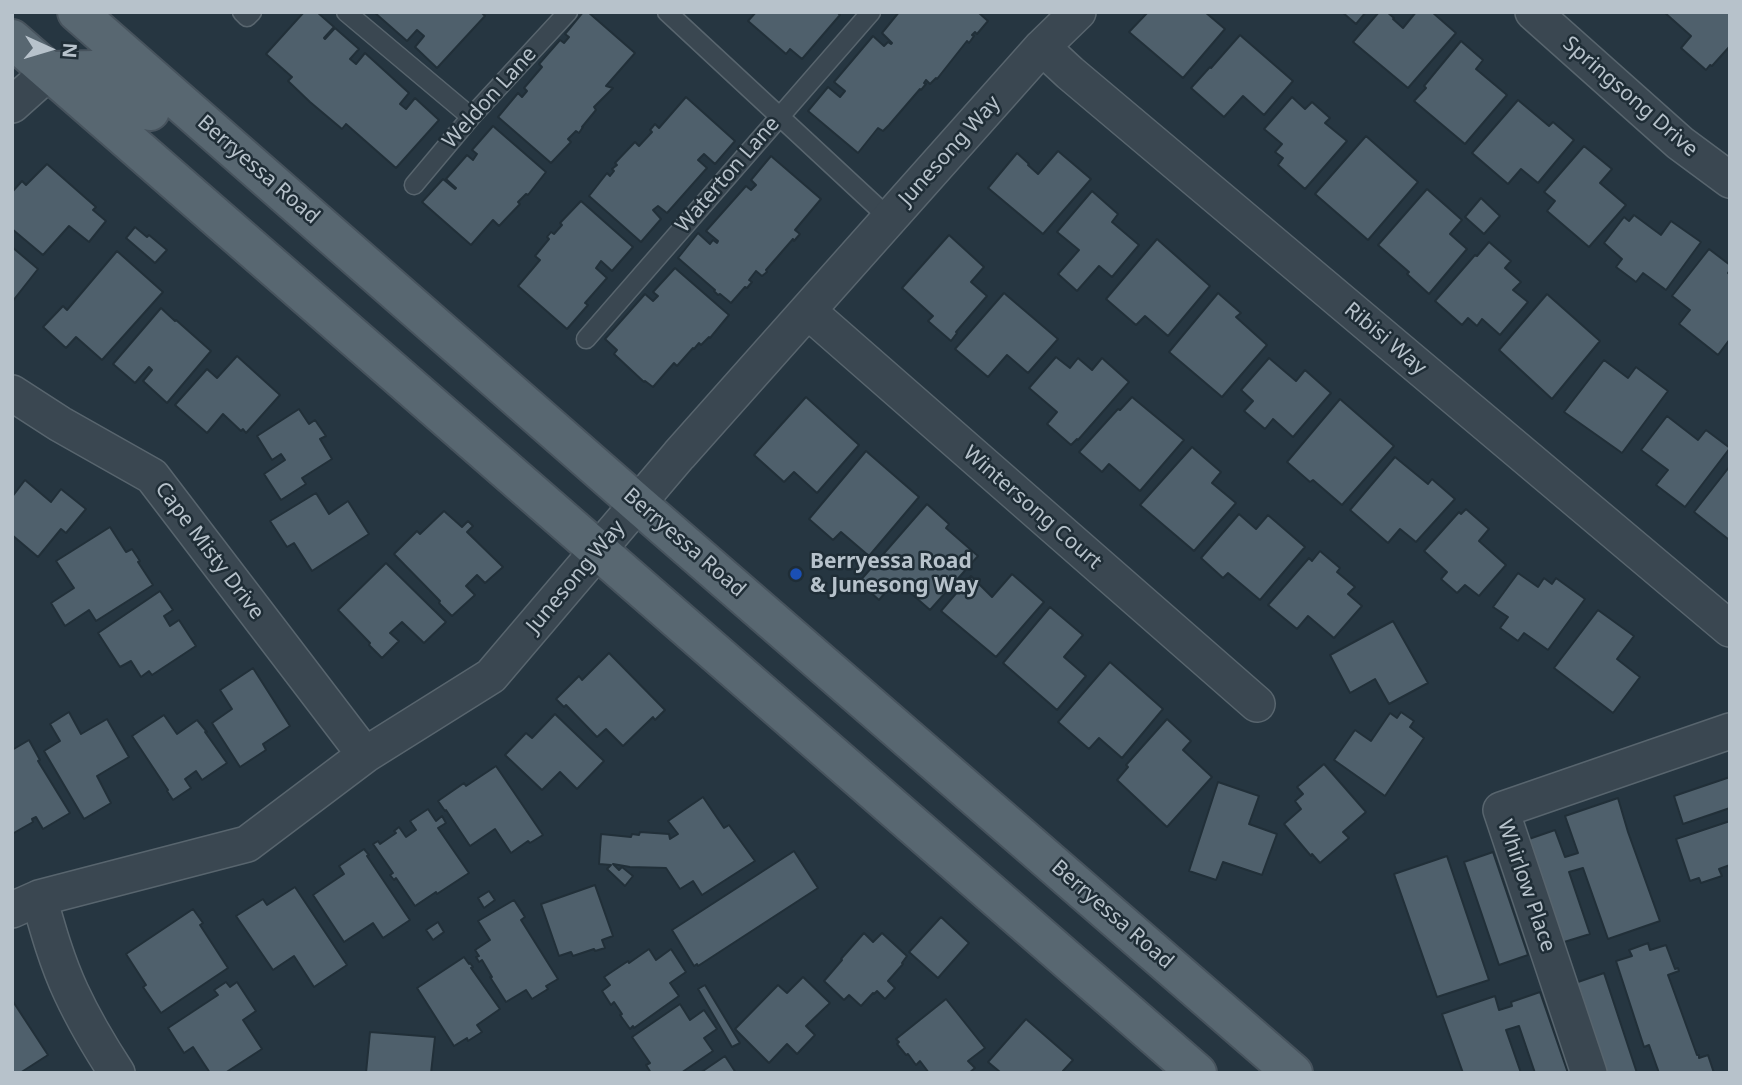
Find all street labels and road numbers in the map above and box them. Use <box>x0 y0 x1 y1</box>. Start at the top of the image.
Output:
street label: Springsong Drive <box>1557 32 1703 162</box>
street label: Weldon Lane <box>438 42 542 154</box>
street label: Junesong Way <box>894 91 1006 211</box>
street label: Berryessa Road <box>192 110 324 230</box>
street label: Waterton Lane <box>671 112 785 238</box>
street label: Ribisi Way <box>1339 297 1431 381</box>
street label: Wintersong Court <box>958 441 1106 575</box>
street label: Cape Misty Drive <box>149 477 269 625</box>
street label: Berryessa Road <box>618 483 750 603</box>
street label: Junesong Way <box>522 516 630 638</box>
street label: Whirlow Place <box>1492 817 1560 955</box>
street label: Berryessa Road <box>1046 855 1178 975</box>

